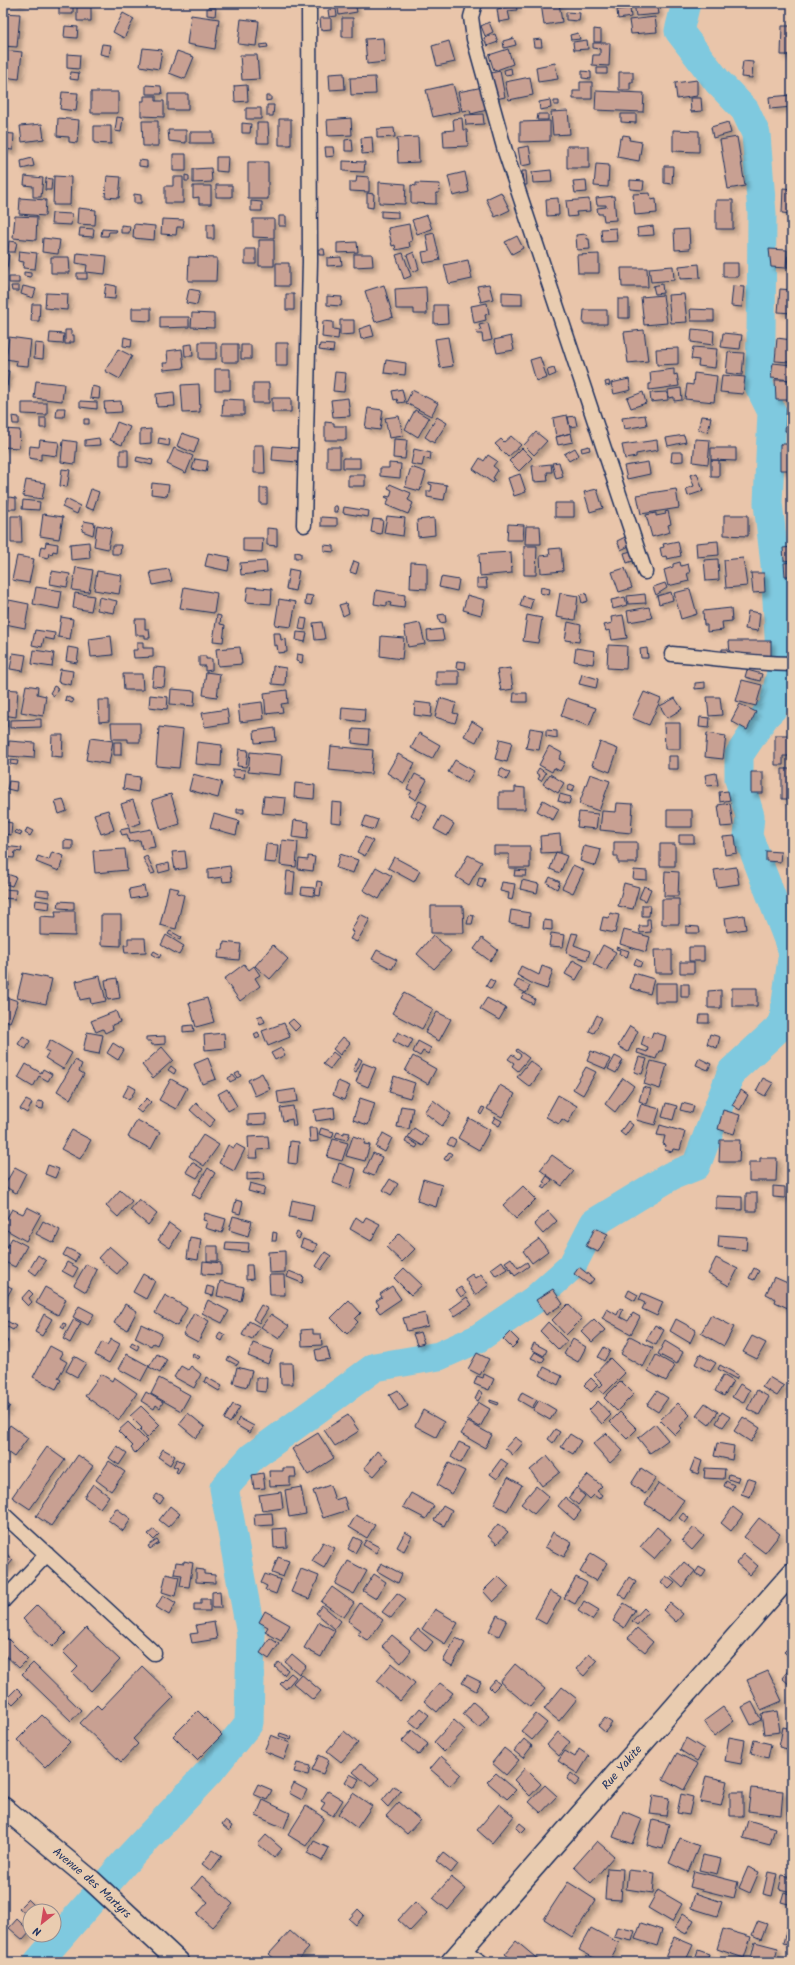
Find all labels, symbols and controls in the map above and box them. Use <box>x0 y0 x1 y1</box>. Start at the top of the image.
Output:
street label: Rue Yakite <box>597 1741 647 1794</box>
street label: Avenue des Martyrs <box>48 1843 136 1923</box>
north arrow <box>22 1903 62 1943</box>
text: N <box>30 1921 45 1940</box>

